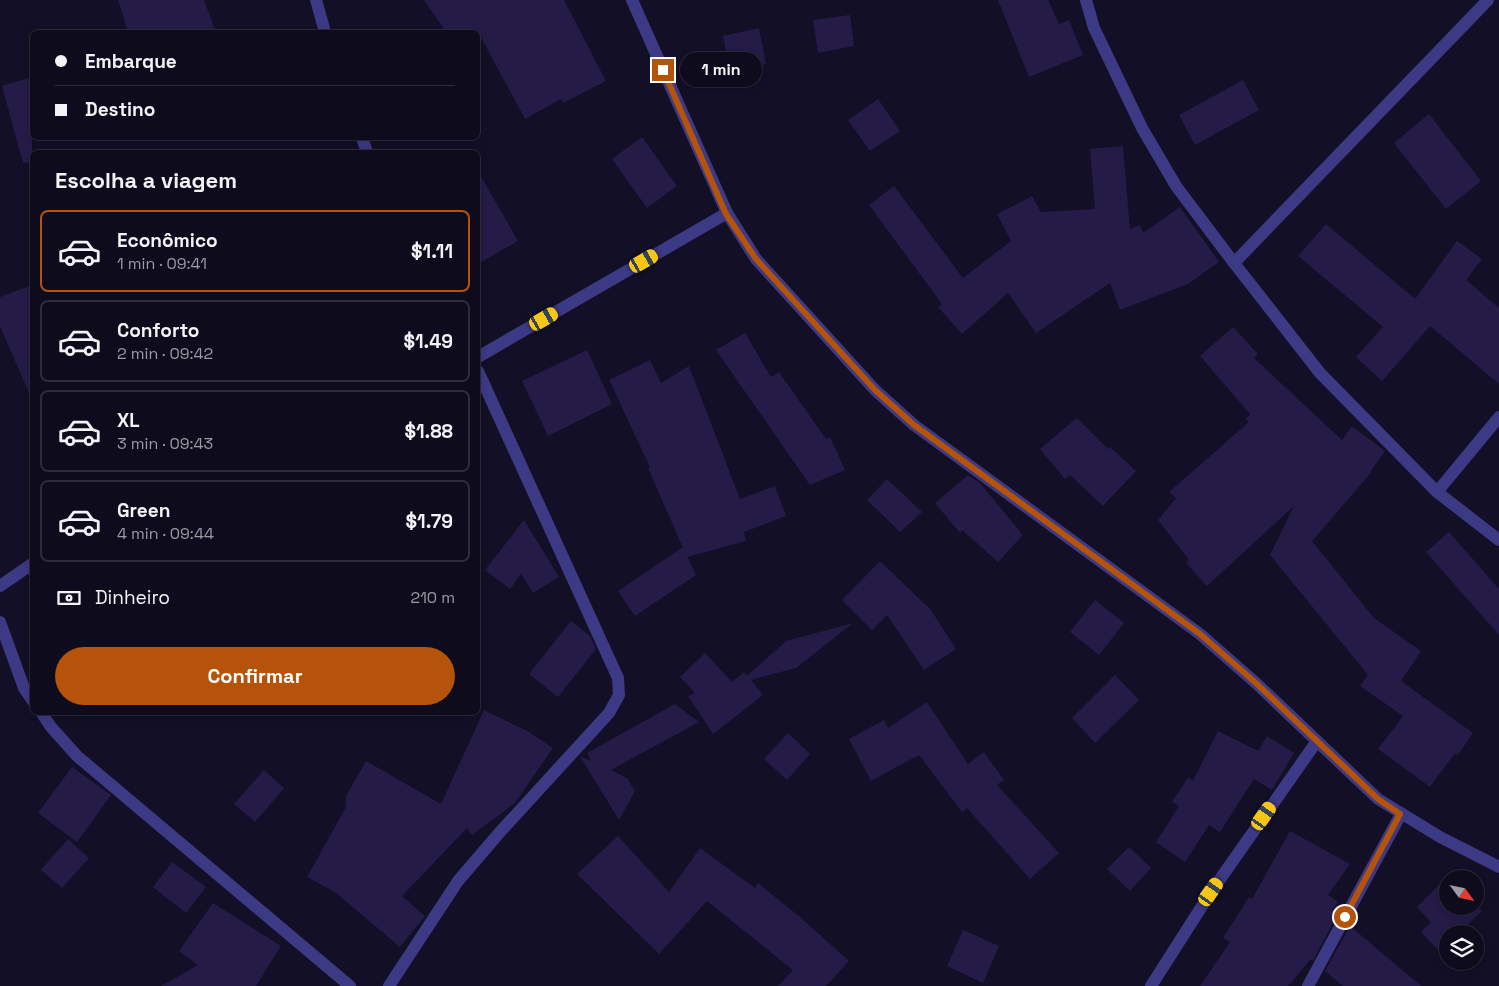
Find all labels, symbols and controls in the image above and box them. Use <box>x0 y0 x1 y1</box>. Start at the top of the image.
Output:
text: Embarque <box>85 49 177 74</box>
callout: 1 min <box>680 52 763 88</box>
route end <box>652 59 674 81</box>
text: 1 min <box>701 59 741 80</box>
text: Destino <box>85 97 155 122</box>
text: Escolha a viagem <box>55 166 237 194</box>
text: Econômico <box>117 228 218 253</box>
icon: car <box>57 229 102 274</box>
text: $1.11 <box>411 239 453 264</box>
car <box>627 247 660 275</box>
text: 1 min · 09:41 <box>117 253 207 274</box>
car <box>527 305 560 333</box>
text: Conforto <box>117 318 199 343</box>
icon: car <box>57 319 102 364</box>
text: $1.49 <box>403 329 453 354</box>
text: 2 min · 09:42 <box>117 343 213 364</box>
text: XL <box>117 408 140 433</box>
icon: car <box>57 409 102 454</box>
text: $1.88 <box>404 419 453 444</box>
text: 3 min · 09:43 <box>117 433 213 454</box>
text: Green <box>117 498 170 523</box>
icon: car <box>57 499 102 544</box>
text: $1.79 <box>406 509 453 534</box>
text: 4 min · 09:44 <box>117 523 214 544</box>
icon: cash <box>55 584 83 612</box>
text: Dinheiro <box>95 585 170 610</box>
text: 210 m <box>411 587 455 608</box>
button: Confirmar <box>55 647 455 705</box>
car <box>1249 799 1278 833</box>
north arrow <box>1439 870 1484 915</box>
map controls <box>1439 870 1484 970</box>
car <box>1196 875 1225 909</box>
route start <box>1334 906 1356 928</box>
button: layers <box>1439 925 1484 970</box>

